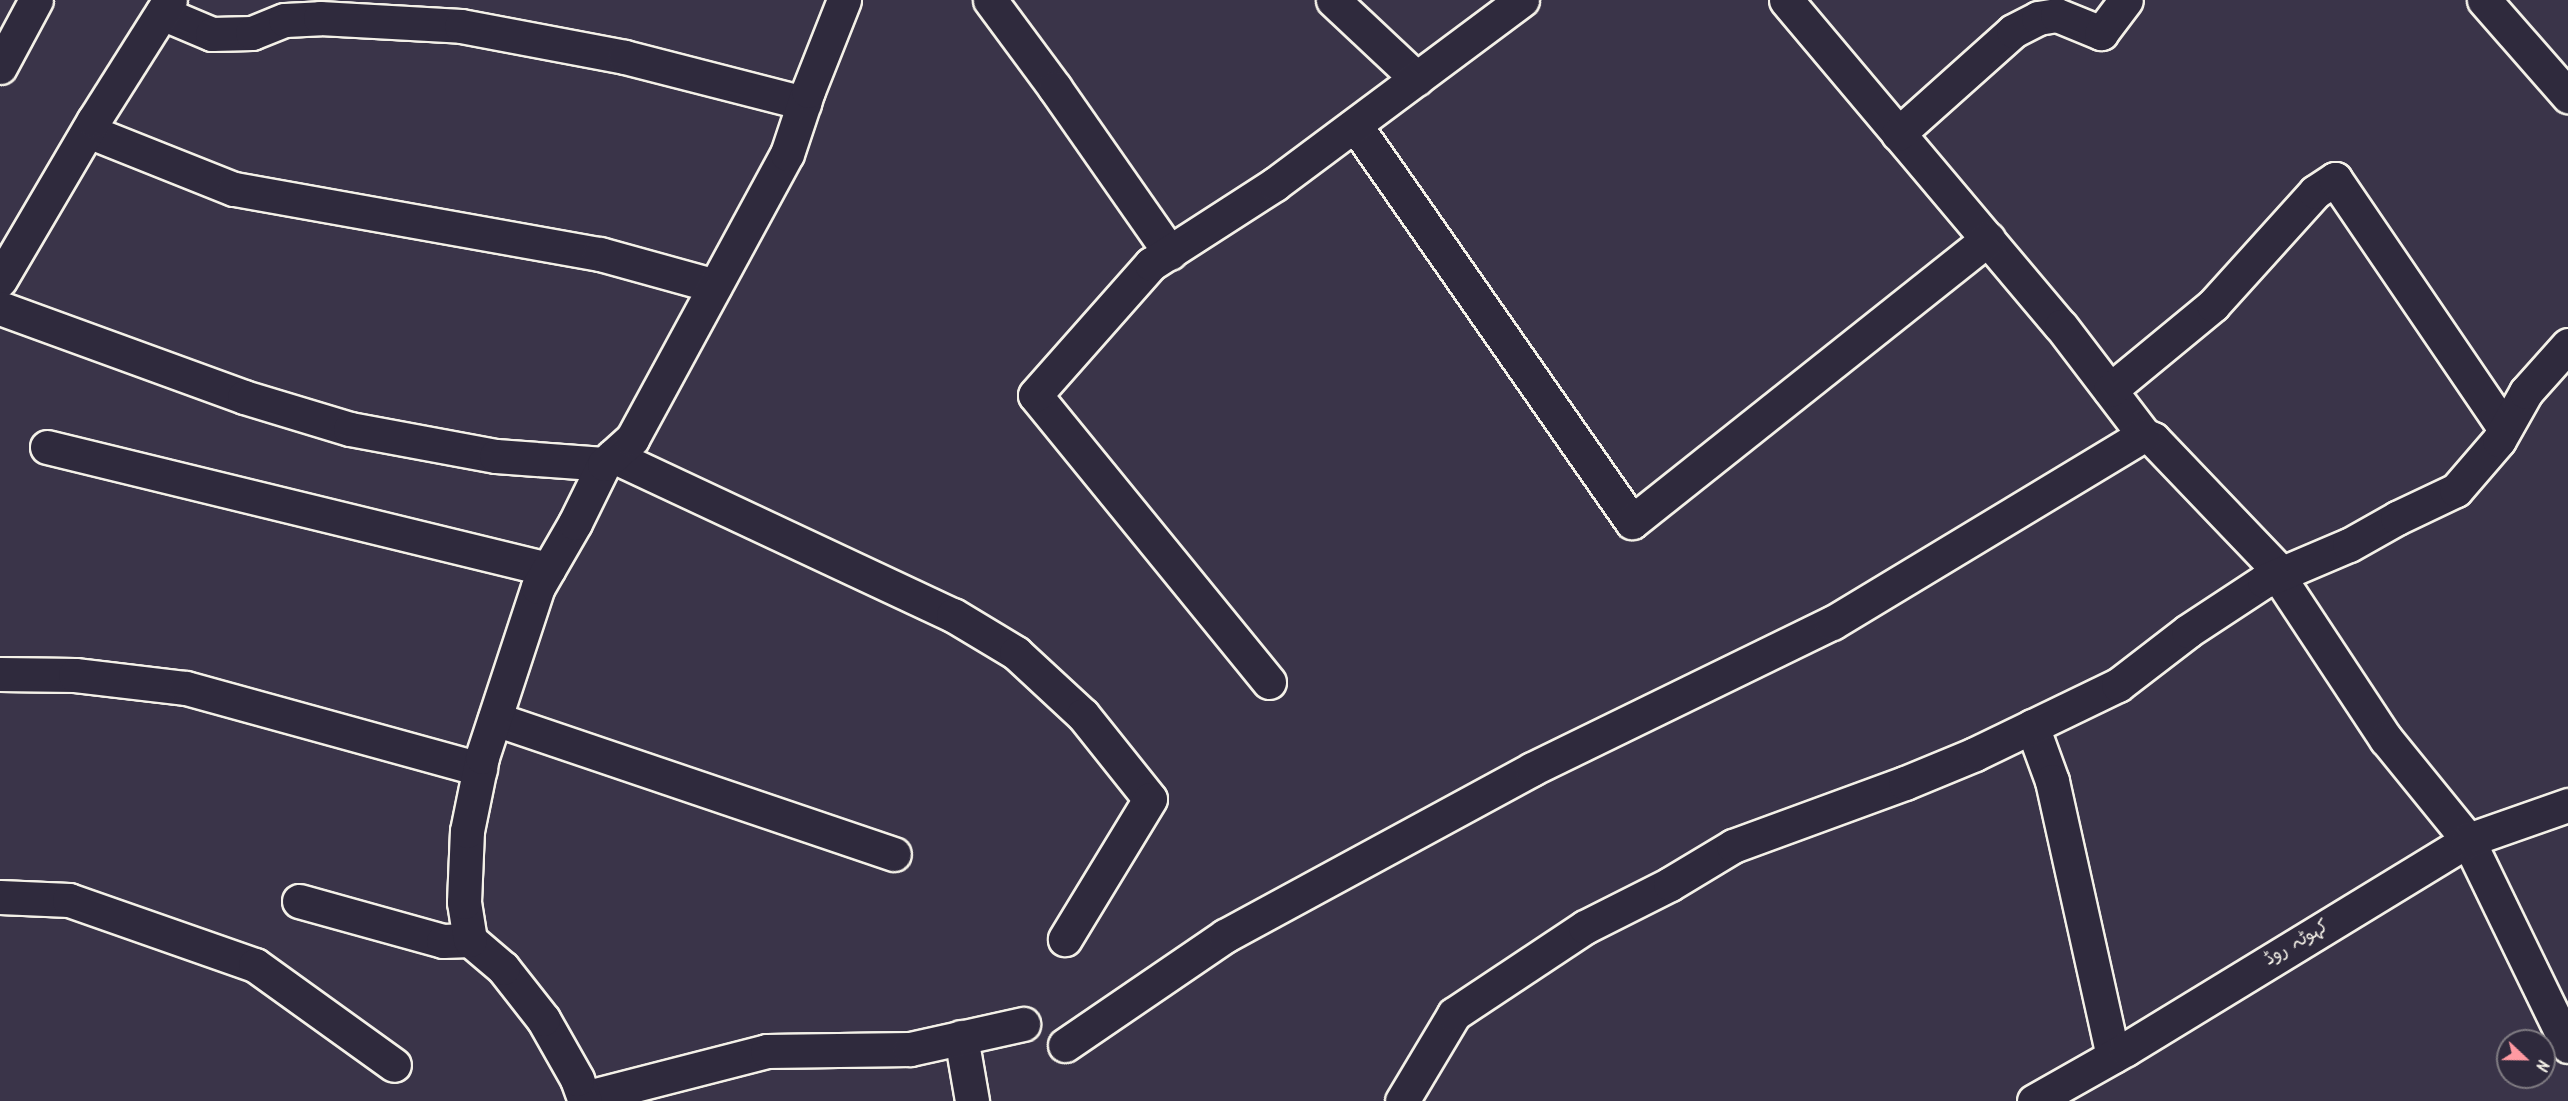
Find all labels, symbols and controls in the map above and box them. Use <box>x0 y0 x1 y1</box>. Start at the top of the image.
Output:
street label: کہوٹہ روڈ <box>2261 916 2333 972</box>
north arrow <box>2496 1029 2556 1089</box>
text: N <box>2528 1056 2555 1075</box>

